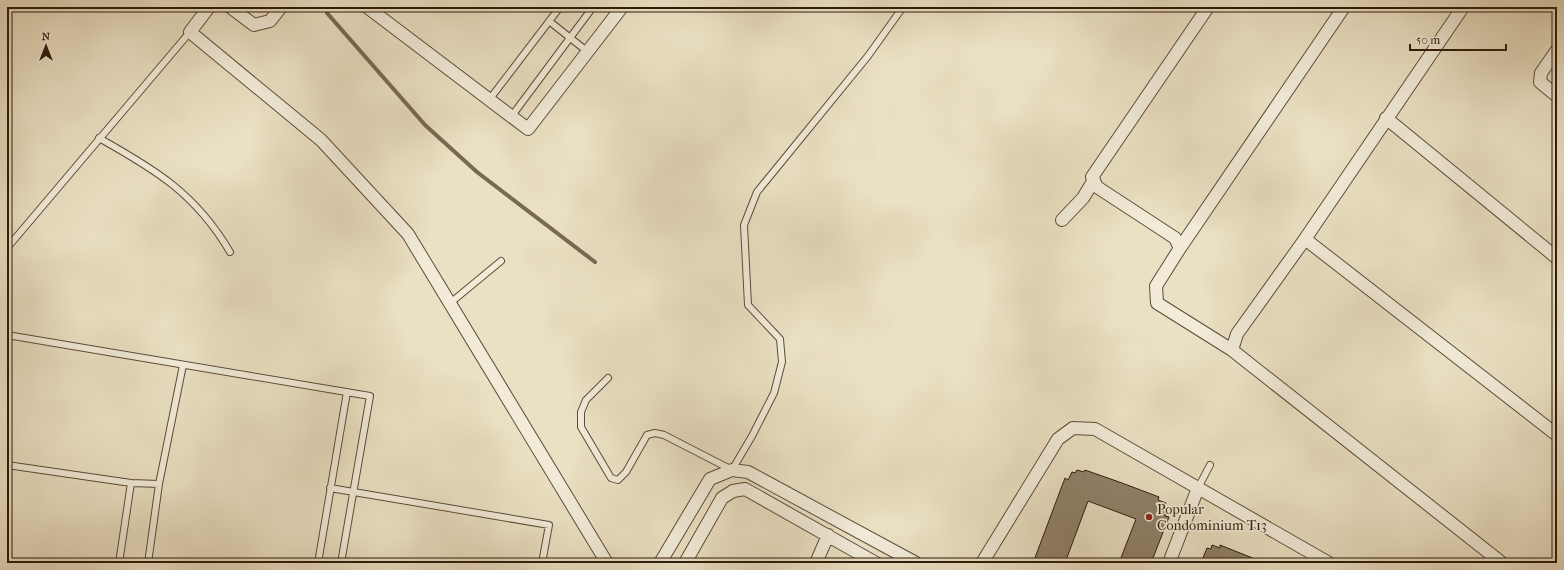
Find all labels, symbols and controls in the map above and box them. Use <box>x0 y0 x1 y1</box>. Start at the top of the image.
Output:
north arrow <box>26 26 66 66</box>
scale bar <box>1410 26 1506 52</box>
text: N <box>42 30 51 43</box>
text: 50 m <box>1416 33 1440 47</box>
place label: Popular Condominium T13 <box>1157 501 1267 534</box>
marker: Popular Condominium T13 <box>1144 512 1154 522</box>

